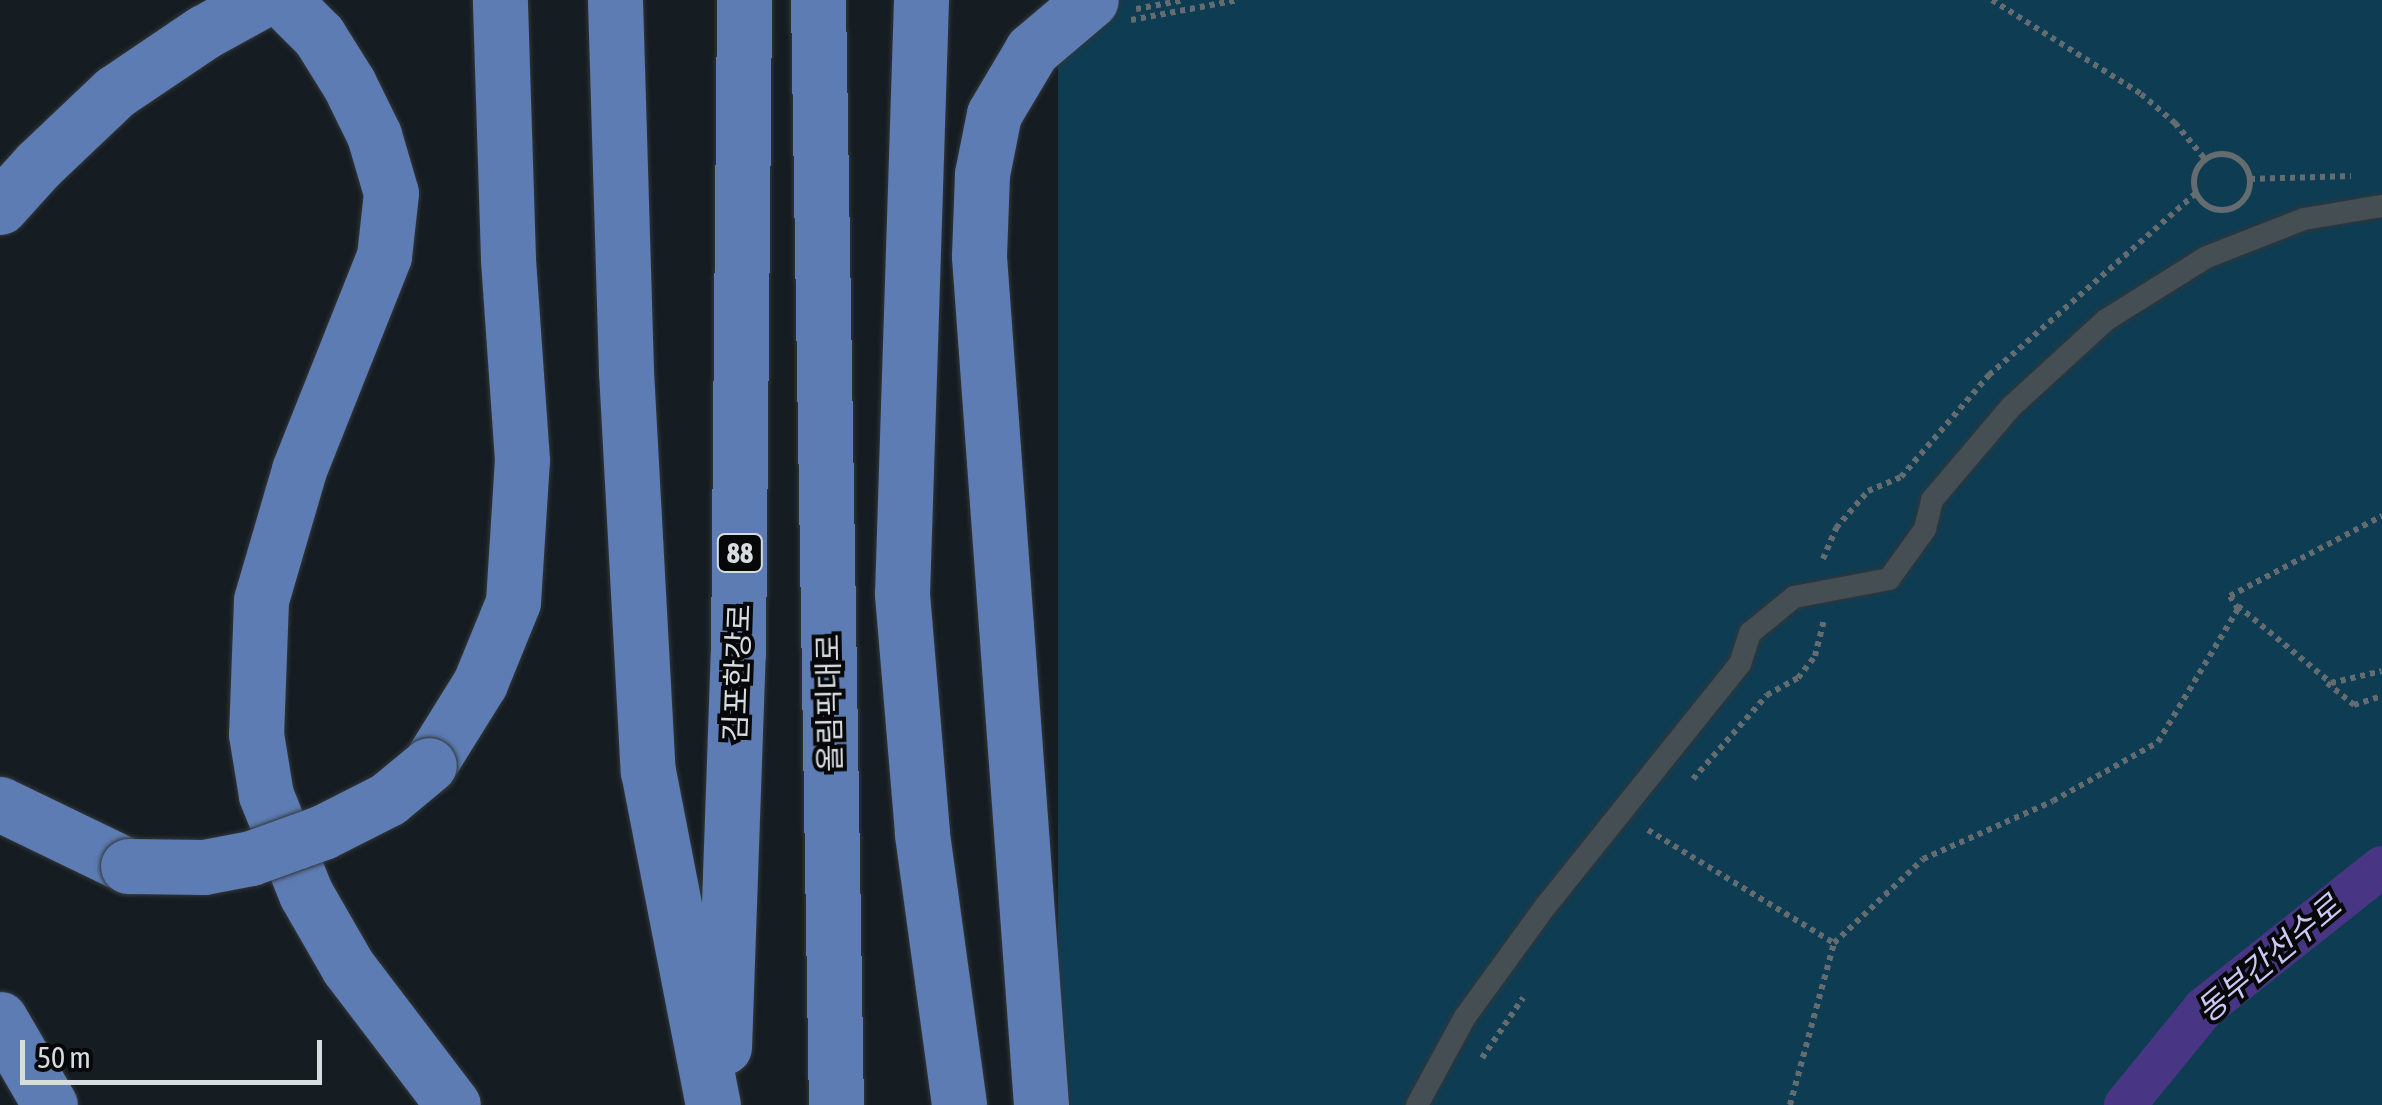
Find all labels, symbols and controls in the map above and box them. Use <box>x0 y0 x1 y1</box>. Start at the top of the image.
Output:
road number: 88 <box>715 530 765 576</box>
street label: 김포한강로 <box>717 603 757 743</box>
street label: 올림픽대로 <box>810 634 848 772</box>
water label: 동부간선수로 <box>2189 888 2349 1030</box>
scale bar <box>25 1020 328 1082</box>
text: 50 m <box>37 1040 91 1074</box>

